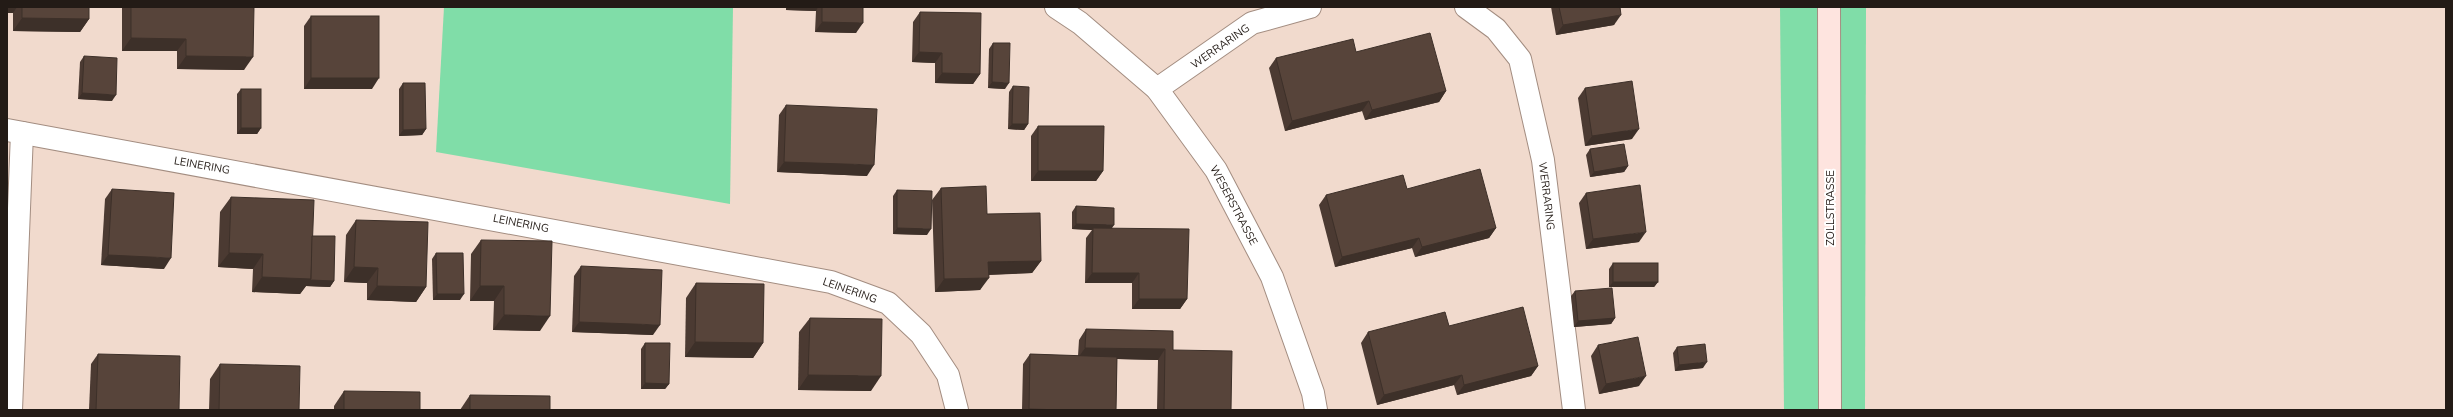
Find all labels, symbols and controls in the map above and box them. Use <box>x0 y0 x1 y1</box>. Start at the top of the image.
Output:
street label: WERRARING <box>1188 21 1252 71</box>
street label: LEINERING <box>173 153 231 177</box>
street label: WERRARING <box>1536 161 1558 231</box>
street label: WESERSTRASSE <box>1207 163 1261 247</box>
street label: ZOLLSTRASSE <box>1823 170 1837 246</box>
street label: LEINERING <box>492 211 550 235</box>
street label: LEINERING <box>821 274 879 306</box>

